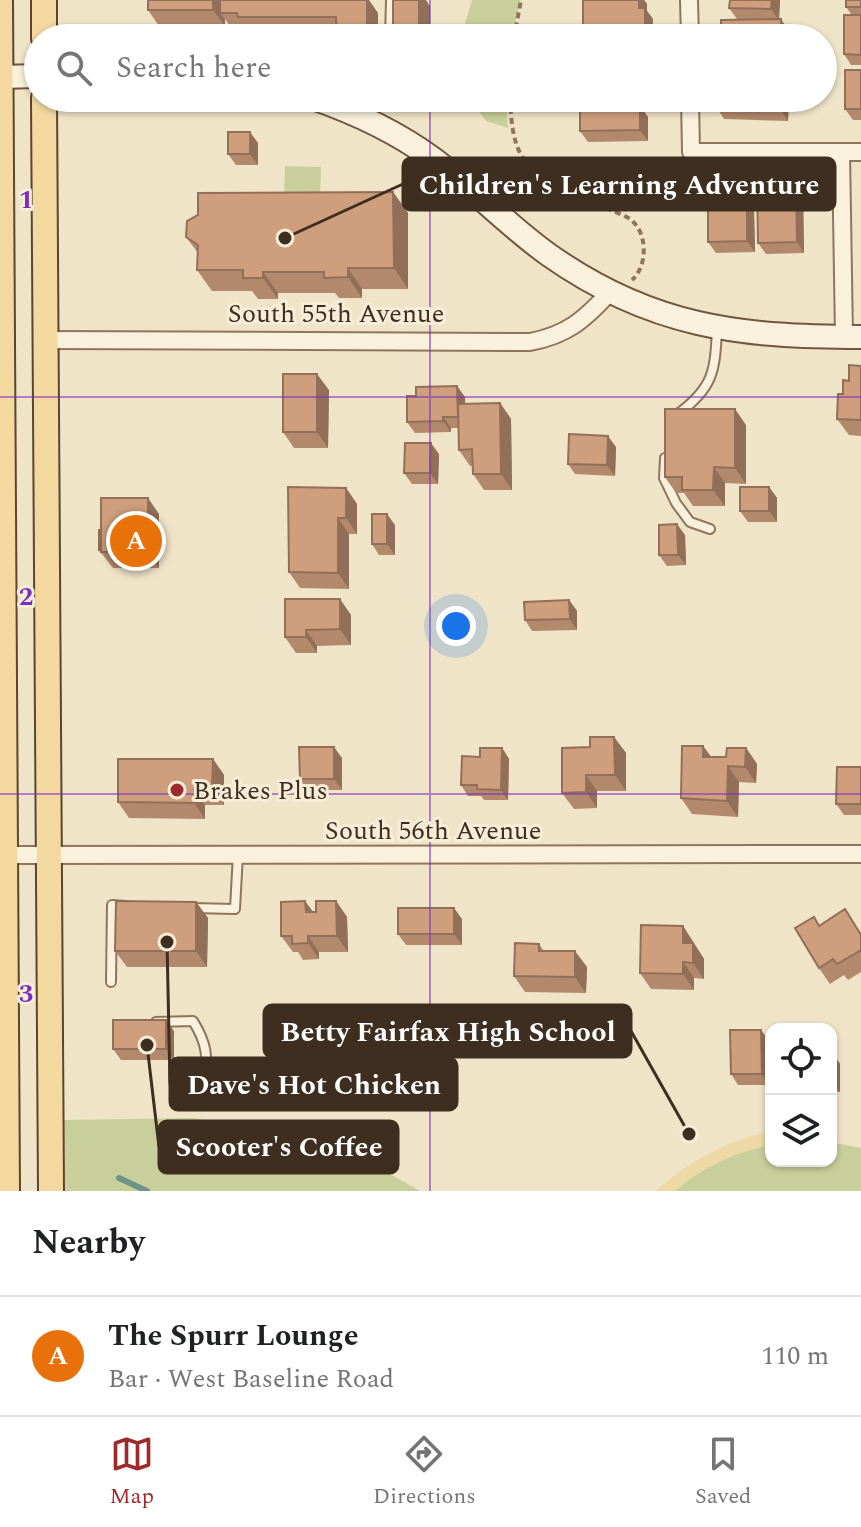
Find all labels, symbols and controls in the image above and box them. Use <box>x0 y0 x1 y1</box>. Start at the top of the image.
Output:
search box <box>24 24 837 112</box>
text: Search here <box>116 45 272 91</box>
icon: search <box>52 46 96 90</box>
callout: Children's Learning Adventure <box>403 158 835 210</box>
text: Children's Learning Adventure <box>419 164 819 207</box>
text: 1 <box>19 180 33 220</box>
street label: South 55th Avenue <box>228 294 444 334</box>
pin: A <box>110 511 162 571</box>
text: 2 <box>19 577 33 617</box>
your location <box>436 606 476 646</box>
place label: Brakes Plus <box>193 771 328 811</box>
marker: Brakes Plus <box>168 781 186 799</box>
street label: South 56th Avenue <box>325 811 541 851</box>
text: 3 <box>19 974 33 1014</box>
callout: Betty Fairfax High School <box>264 1005 631 1057</box>
text: Betty Fairfax High School <box>280 1011 616 1054</box>
map controls <box>765 1023 837 1167</box>
button: locate <box>765 1023 837 1095</box>
callout: Dave's Hot Chicken <box>170 1058 457 1110</box>
text: Dave's Hot Chicken <box>187 1064 441 1107</box>
button: layers <box>765 1095 837 1167</box>
callout: Scooter's Coffee <box>159 1121 398 1173</box>
text: Scooter's Coffee <box>175 1126 383 1169</box>
text: Nearby <box>32 1217 145 1269</box>
text: The Spurr Lounge <box>108 1313 359 1359</box>
text: A <box>48 1336 68 1376</box>
text: 110 m <box>761 1336 829 1376</box>
text: Bar · West Baseline Road <box>108 1359 394 1399</box>
tab: Map <box>110 1432 154 1513</box>
tab: Directions <box>373 1432 476 1513</box>
tab: Saved <box>695 1432 751 1513</box>

